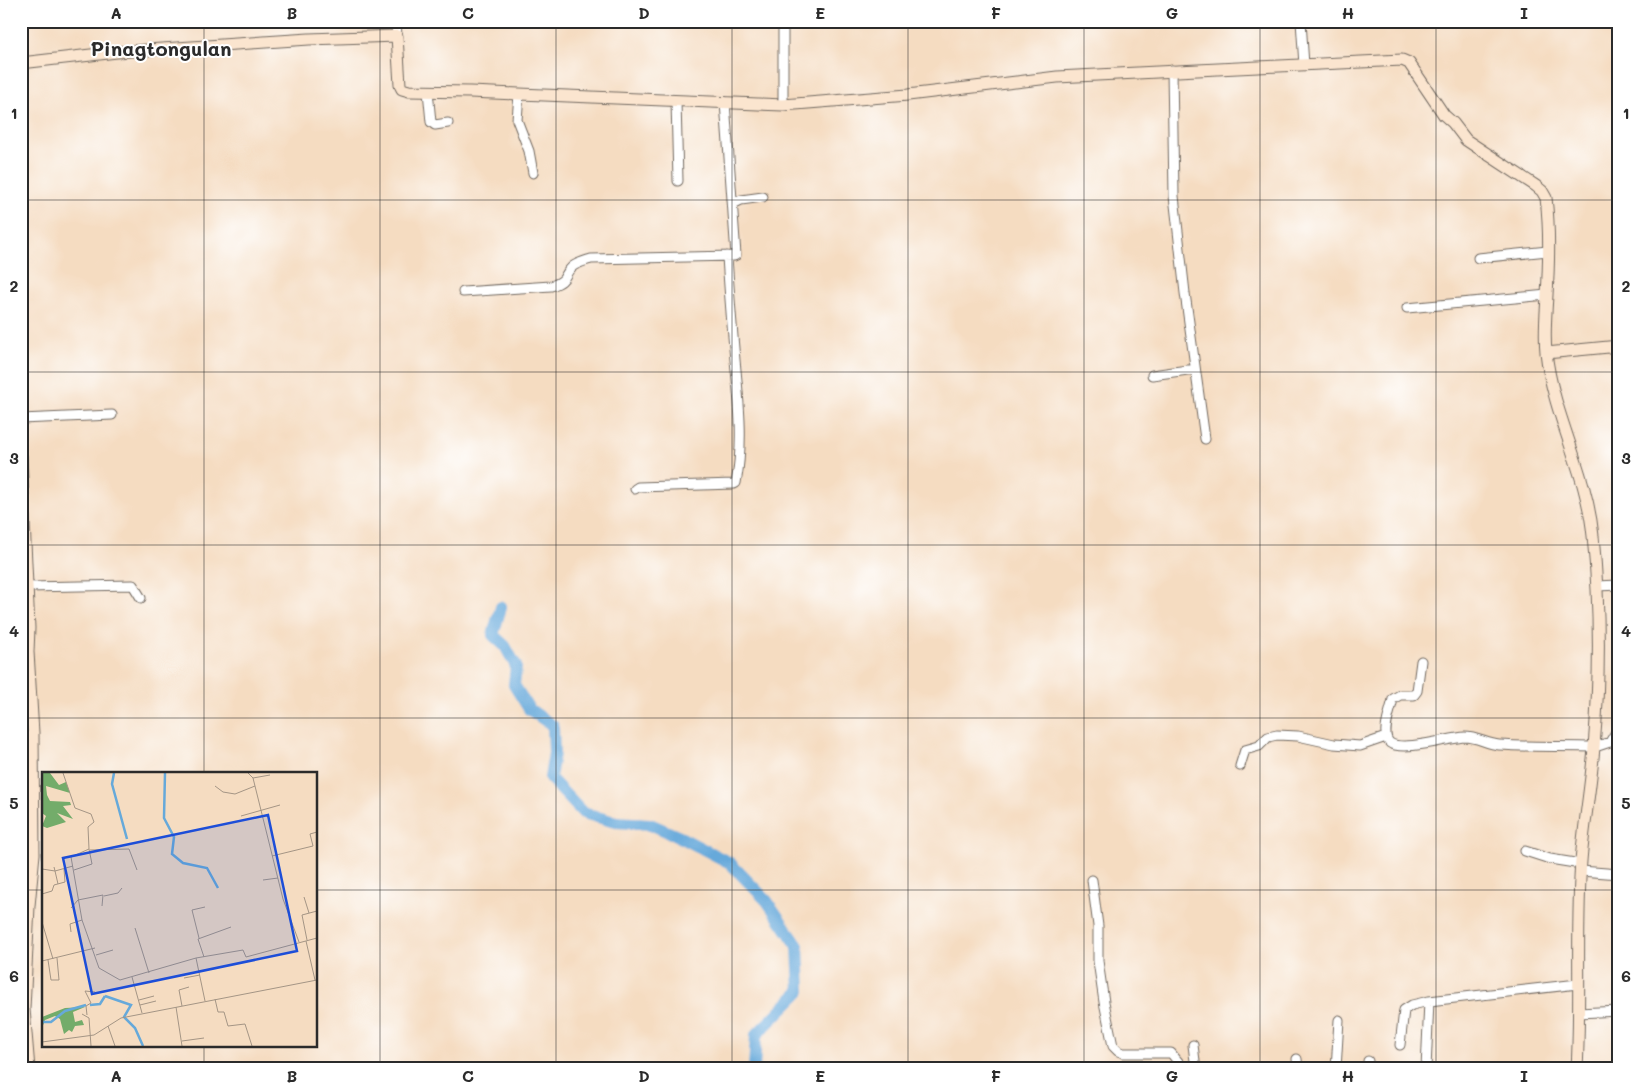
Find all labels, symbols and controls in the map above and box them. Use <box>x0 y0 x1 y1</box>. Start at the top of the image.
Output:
text: A <box>110 2 122 23</box>
text: B <box>287 2 297 23</box>
text: C <box>462 2 474 23</box>
text: D <box>638 2 650 23</box>
text: E <box>815 2 825 23</box>
text: F <box>991 2 1001 23</box>
text: G <box>1166 2 1178 23</box>
text: H <box>1342 2 1354 23</box>
text: I <box>1520 2 1528 23</box>
district label: Pinagtongulan <box>90 35 232 61</box>
text: 1 <box>10 102 18 123</box>
text: 1 <box>1622 102 1630 123</box>
text: 2 <box>10 275 19 296</box>
text: 2 <box>1622 275 1631 296</box>
text: 3 <box>9 447 19 468</box>
text: 3 <box>1621 447 1631 468</box>
text: 4 <box>9 620 19 641</box>
text: 4 <box>1621 620 1631 641</box>
inset map <box>42 772 318 1048</box>
text: 5 <box>9 792 19 813</box>
text: 5 <box>1621 792 1631 813</box>
text: 6 <box>9 965 19 986</box>
text: 6 <box>1621 965 1631 986</box>
text: A <box>110 1065 122 1086</box>
text: B <box>287 1065 297 1086</box>
text: C <box>462 1065 474 1086</box>
text: D <box>638 1065 650 1086</box>
text: E <box>815 1065 825 1086</box>
text: F <box>991 1065 1001 1086</box>
text: G <box>1166 1065 1178 1086</box>
text: H <box>1342 1065 1354 1086</box>
text: I <box>1520 1065 1528 1086</box>

